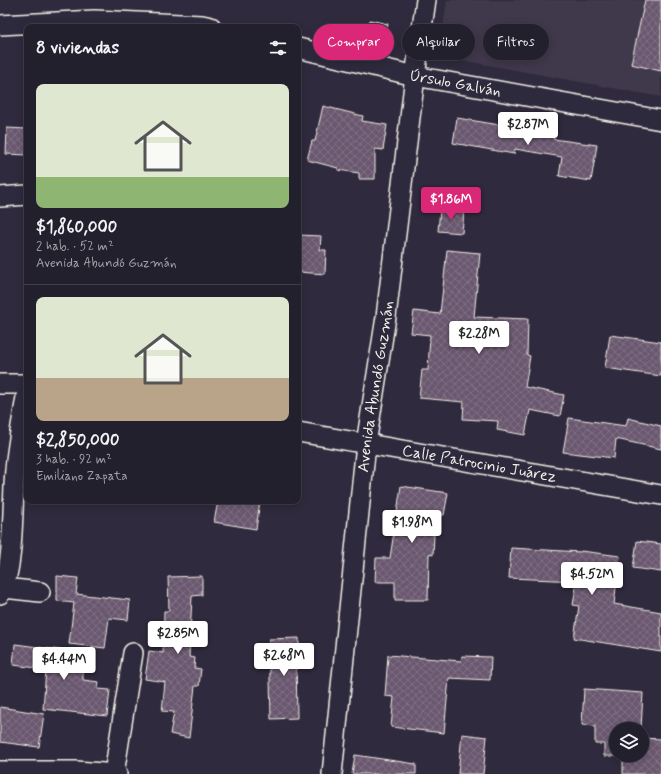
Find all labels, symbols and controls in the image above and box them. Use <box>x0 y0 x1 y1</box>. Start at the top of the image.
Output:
chip: Comprar <box>313 24 394 60</box>
chip: Alquilar <box>402 24 475 60</box>
chip: Filtros <box>483 24 549 60</box>
text: 8 viviendas <box>36 37 119 59</box>
icon: filters <box>267 37 289 59</box>
street label: Úrsulo Galván <box>407 64 503 102</box>
icon: home <box>127 110 199 182</box>
pin: $2.87M <box>495 112 561 146</box>
text: $2.87M <box>507 116 549 133</box>
pin: $1.86M <box>418 187 484 221</box>
text: $1.86M <box>430 191 472 208</box>
text: $1,860,000 <box>36 216 117 238</box>
text: 2 hab. · 52 m² <box>36 238 114 255</box>
text: Avenida Abundó Guzmán <box>36 255 177 272</box>
street label: Avenida Abundó Guzmán <box>353 300 398 473</box>
pin: $2.28M <box>446 321 512 355</box>
icon: home <box>127 323 199 395</box>
text: $2.28M <box>458 325 500 342</box>
text: $2,850,000 <box>36 429 119 451</box>
street label: Calle Patrocinio Juárez <box>400 440 558 487</box>
text: 3 hab. · 92 m² <box>36 451 112 468</box>
text: Emiliano Zapata <box>36 468 128 485</box>
pin: $1.98M <box>379 510 445 544</box>
text: $1.98M <box>391 514 433 531</box>
pin: $4.52M <box>559 562 625 596</box>
text: $4.52M <box>570 566 614 583</box>
pin: $2.85M <box>145 621 211 655</box>
text: $2.85M <box>157 625 199 642</box>
pin: $2.68M <box>251 643 317 677</box>
pin: $4.44M <box>31 647 97 681</box>
text: $2.68M <box>263 647 305 664</box>
text: $4.44M <box>42 651 86 668</box>
map controls <box>609 722 649 762</box>
button: layers <box>609 722 649 762</box>

